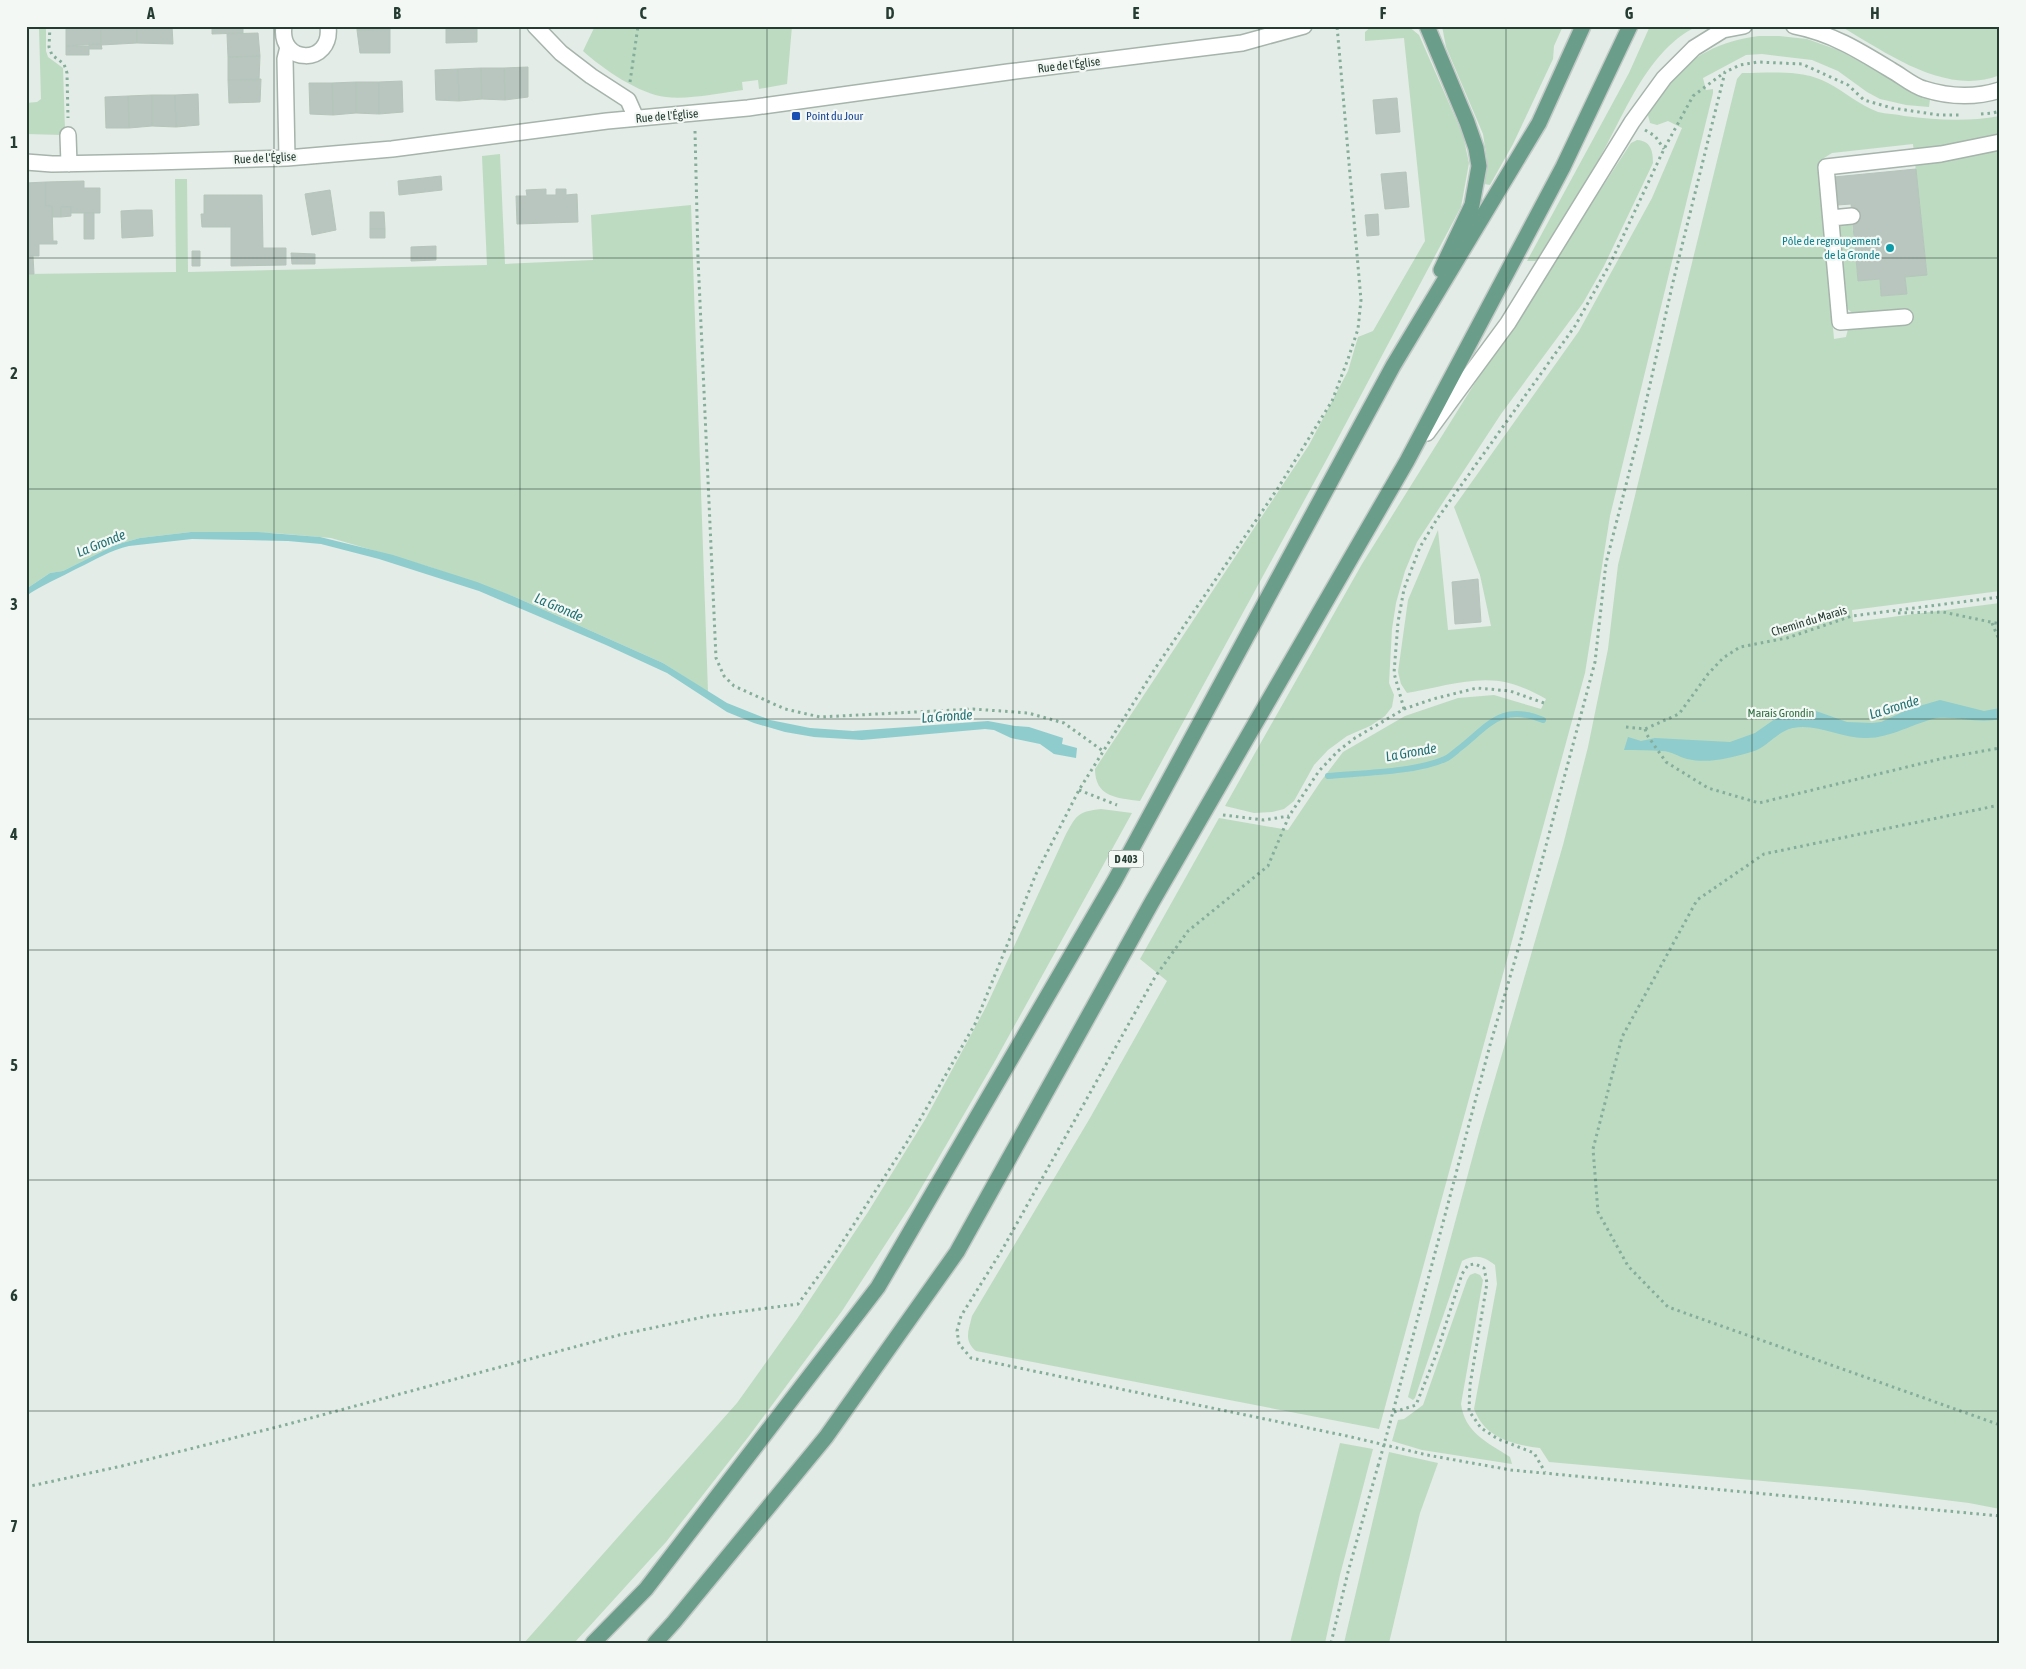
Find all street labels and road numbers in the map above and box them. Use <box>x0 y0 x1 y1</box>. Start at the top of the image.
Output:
street label: Rue de l'Église <box>1037 54 1101 76</box>
street label: Rue de l'Église <box>635 106 699 126</box>
street label: Rue de l'Église <box>233 149 297 167</box>
street label: Chemin du Marais <box>1770 603 1848 639</box>
road number: D 403 <box>1108 851 1144 868</box>

